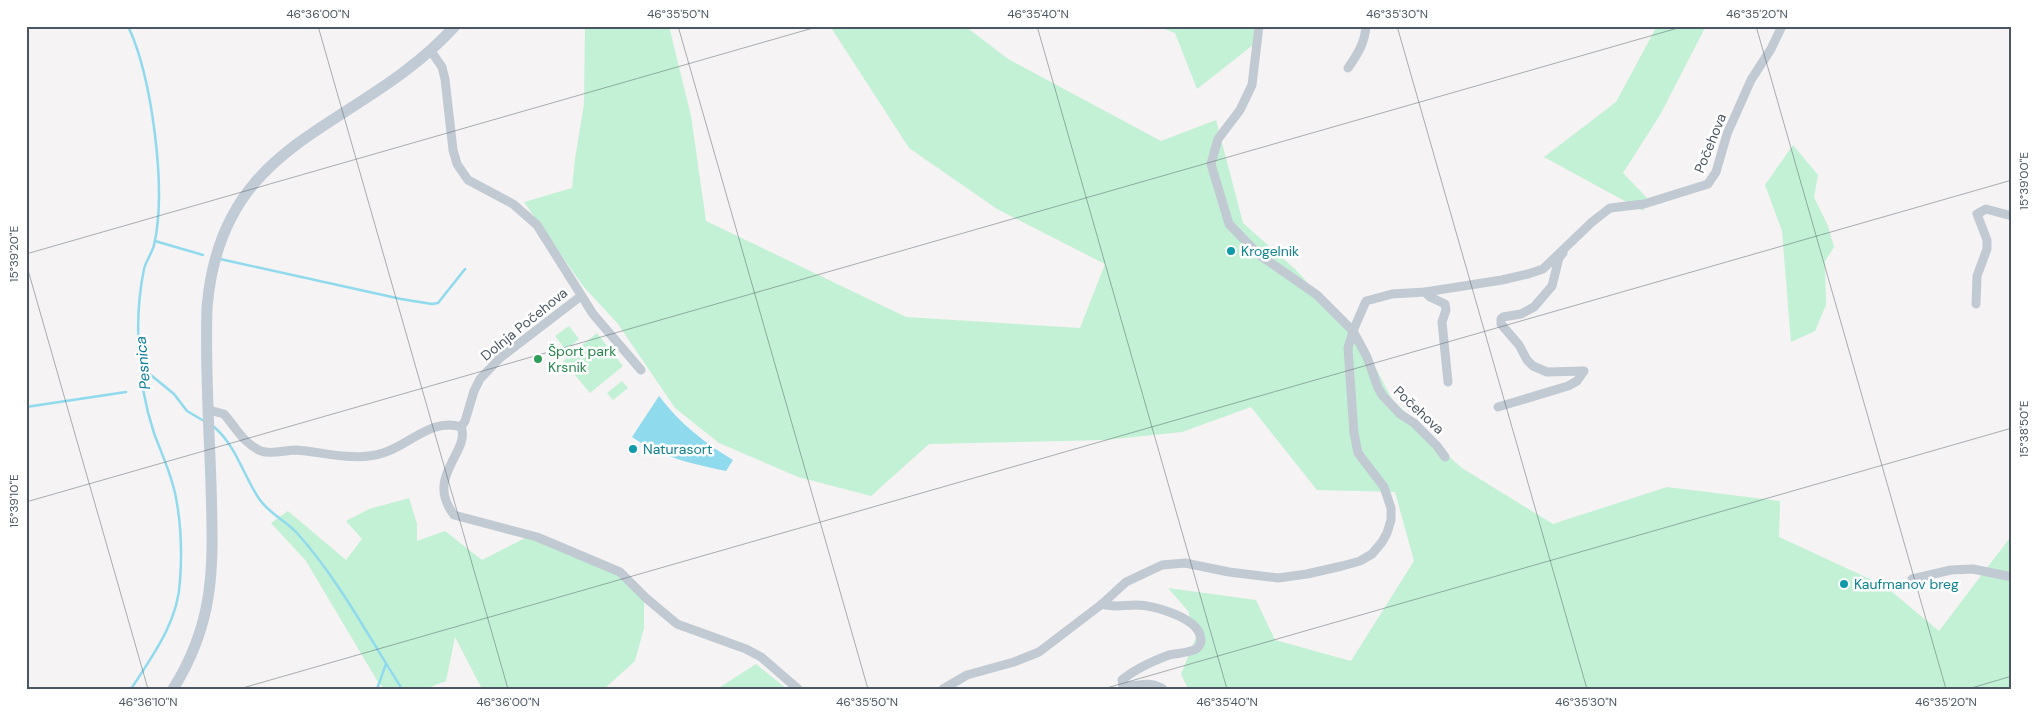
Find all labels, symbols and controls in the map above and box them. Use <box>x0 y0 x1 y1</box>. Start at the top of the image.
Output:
text: 46°36'00"N <box>286 6 350 22</box>
text: 46°35'50"N <box>647 6 709 22</box>
text: 46°35'40"N <box>1007 6 1069 22</box>
text: 46°35'30"N <box>1366 6 1428 22</box>
text: 46°35'20"N <box>1726 6 1788 22</box>
street label: Počehova <box>1690 111 1730 175</box>
text: 15°39'00"E <box>2016 152 2032 210</box>
text: 15°39'20"E <box>6 225 22 282</box>
place label: Krogelnik <box>1241 242 1299 260</box>
marker: Krogelnik <box>1225 245 1237 257</box>
street label: Dolnja Počehova <box>477 284 571 364</box>
water label: Pesnica <box>131 335 155 391</box>
place label: Šport park Krsnik <box>548 342 616 376</box>
marker: Šport park Krsnik <box>532 353 544 365</box>
street label: Počehova <box>1390 382 1448 438</box>
text: 15°38'50"E <box>2016 400 2032 457</box>
place label: Naturasort <box>643 440 712 458</box>
marker: Naturasort <box>627 443 639 455</box>
text: 15°39'10"E <box>6 474 22 528</box>
place label: Kaufmanov breg <box>1854 575 1959 593</box>
marker: Kaufmanov breg <box>1838 578 1850 590</box>
text: 46°36'10"N <box>118 694 178 710</box>
text: 46°36'00"N <box>476 694 540 710</box>
text: 46°35'50"N <box>836 694 898 710</box>
text: 46°35'40"N <box>1196 694 1258 710</box>
text: 46°35'30"N <box>1555 694 1617 710</box>
text: 46°35'20"N <box>1915 694 1977 710</box>

